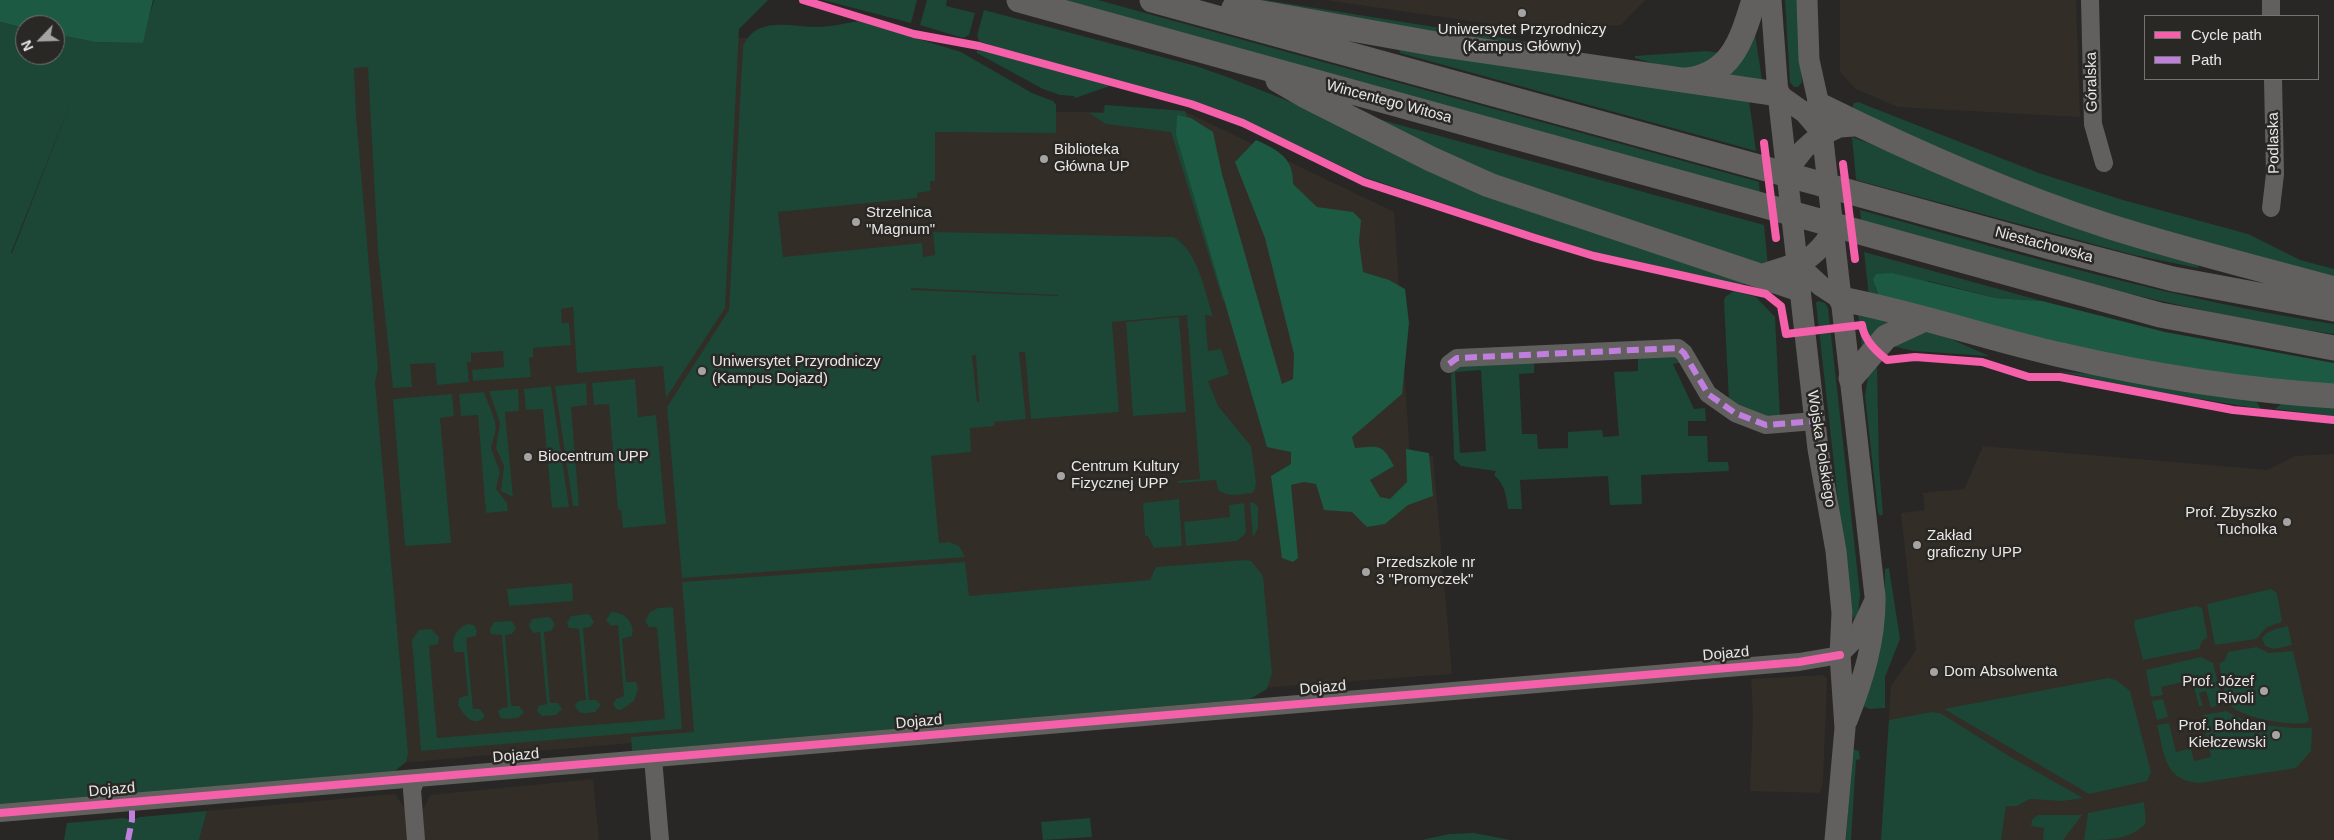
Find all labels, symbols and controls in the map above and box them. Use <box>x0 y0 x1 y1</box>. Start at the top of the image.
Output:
marker: Uniwersytet Przyrodniczy (Kampus Główny) <box>1516 7 1528 19</box>
north arrow <box>15 15 65 65</box>
legend <box>2144 15 2319 80</box>
place label: Uniwersytet Przyrodniczy (Kampus Główny) <box>1438 21 1606 56</box>
text: Cycle path <box>2191 26 2262 43</box>
text: N <box>18 38 37 54</box>
text: Path <box>2191 51 2222 68</box>
street label: Góralska <box>2082 52 2102 112</box>
street label: Wincentego Witosa <box>1324 77 1454 127</box>
street label: Podlaska <box>2264 112 2284 174</box>
place label: Biblioteka Główna UP <box>1054 141 1130 176</box>
marker: Biblioteka Główna UP <box>1038 153 1050 165</box>
place label: Strzelnica "Magnum" <box>866 204 935 239</box>
marker: Strzelnica "Magnum" <box>850 216 862 228</box>
street label: Niestachowska <box>1993 223 2095 267</box>
place label: Uniwersytet Przyrodniczy (Kampus Dojazd) <box>712 353 880 388</box>
marker: Uniwersytet Przyrodniczy (Kampus Dojazd) <box>696 365 708 377</box>
street label: Wojska Polskiego <box>1803 389 1839 509</box>
place label: Biocentrum UPP <box>538 448 649 466</box>
marker: Biocentrum UPP <box>522 451 534 463</box>
place label: Centrum Kultury Fizycznej UPP <box>1071 458 1179 493</box>
marker: Centrum Kultury Fizycznej UPP <box>1055 470 1067 482</box>
place label: Prof. Zbyszko Tucholka <box>2185 504 2277 539</box>
marker: Prof. Zbyszko Tucholka <box>2281 516 2293 528</box>
place label: Zakład graficzny UPP <box>1927 527 2022 562</box>
marker: Zakład graficzny UPP <box>1911 539 1923 551</box>
place label: Przedszkole nr 3 "Promyczek" <box>1376 554 1475 589</box>
marker: Przedszkole nr 3 "Promyczek" <box>1360 566 1372 578</box>
street label: Dojazd <box>1702 643 1750 665</box>
place label: Dom Absolwenta <box>1944 663 2057 681</box>
marker: Dom Absolwenta <box>1928 666 1940 678</box>
place label: Prof. Józef Rivoli <box>2182 673 2254 708</box>
street label: Dojazd <box>1299 677 1347 699</box>
marker: Prof. Józef Rivoli <box>2258 685 2270 697</box>
street label: Dojazd <box>895 711 943 733</box>
place label: Prof. Bohdan Kiełczewski <box>2178 717 2266 752</box>
marker: Prof. Bohdan Kiełczewski <box>2270 729 2282 741</box>
street label: Dojazd <box>492 745 540 767</box>
street label: Dojazd <box>88 779 136 801</box>

